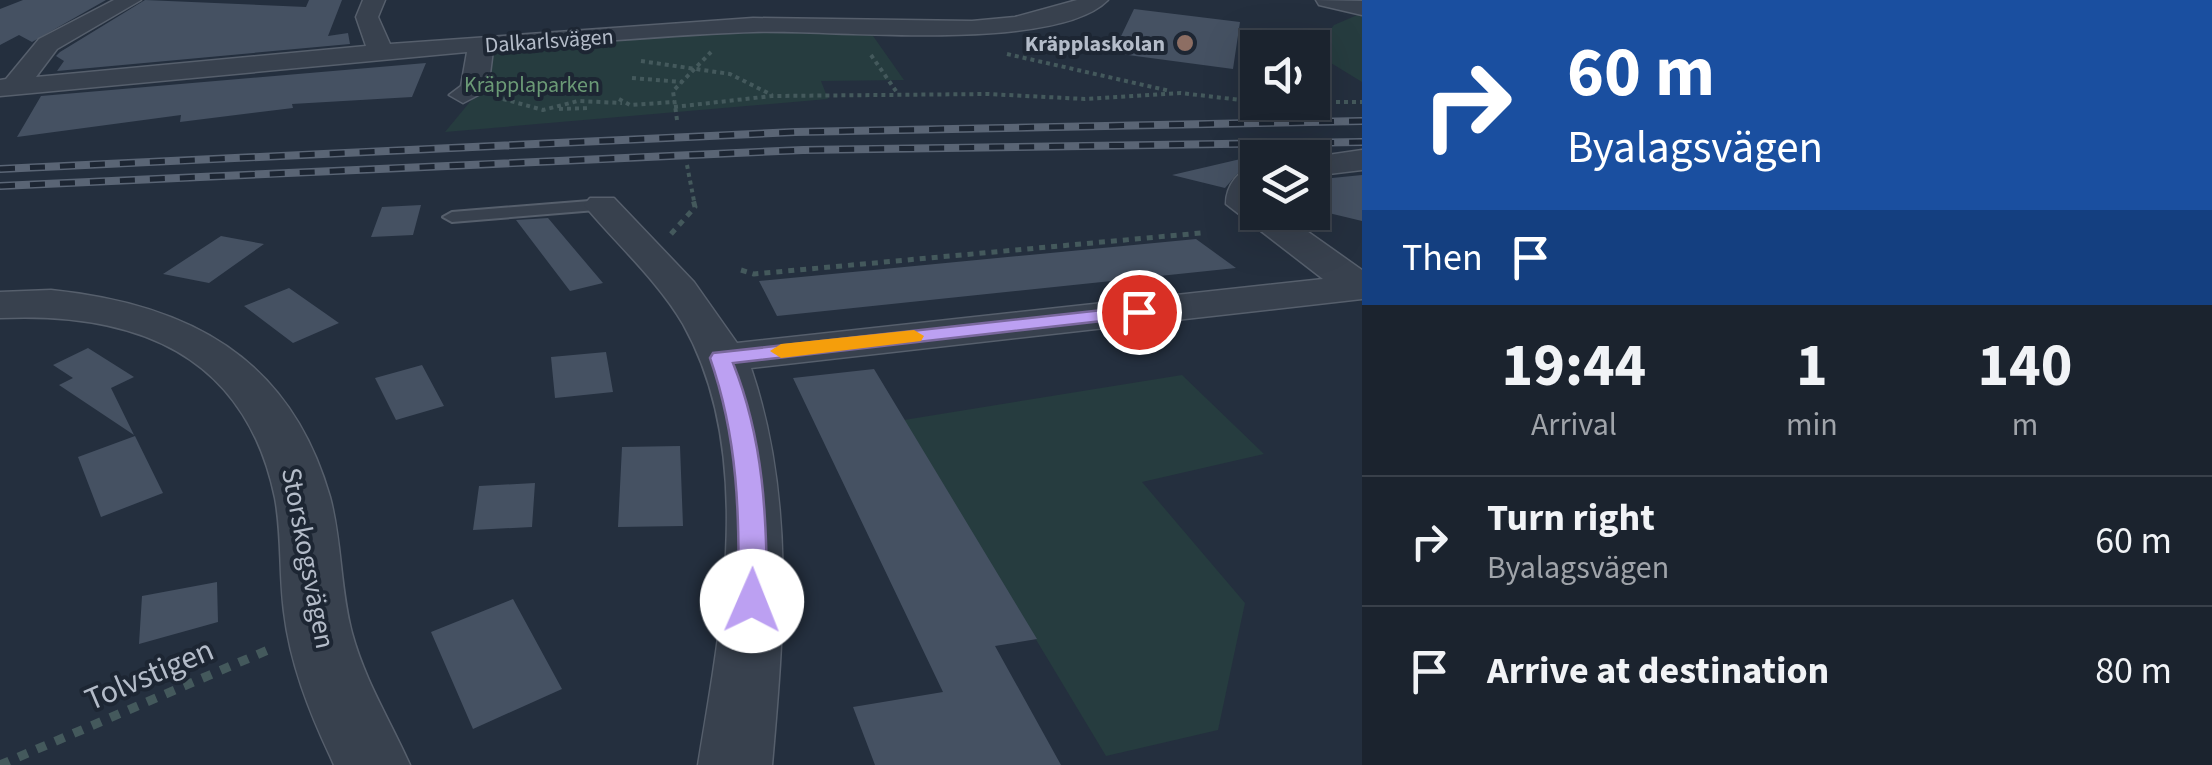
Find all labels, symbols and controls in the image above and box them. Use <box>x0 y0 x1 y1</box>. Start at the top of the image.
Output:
street label: Dalkarlsvägen <box>484 21 615 61</box>
text: 60 m <box>1567 23 1715 123</box>
place label: Kräpplaskolan <box>1025 28 1165 60</box>
map controls <box>1240 30 1330 230</box>
button: sound <box>1240 30 1330 120</box>
marker: Kräpplaskolan <box>1174 32 1196 54</box>
icon: right <box>1402 40 1532 170</box>
park label: Kräpplaparken <box>464 69 600 101</box>
text: Byalagsvägen <box>1567 116 1823 180</box>
button: layers <box>1240 140 1330 230</box>
icon: arrive <box>1503 230 1558 285</box>
text: Then <box>1402 231 1483 285</box>
pin <box>1097 270 1182 355</box>
icon: arrive <box>1112 285 1167 340</box>
text: 19:44 <box>1502 324 1646 409</box>
text: 1 <box>1796 324 1828 409</box>
text: 140 <box>1977 324 2072 409</box>
text: Arrival <box>1531 402 1617 448</box>
text: min <box>1786 402 1838 448</box>
text: m <box>2012 402 2038 448</box>
street label: Storskogsvägen <box>271 464 345 652</box>
text: Turn right <box>1487 491 1655 545</box>
icon: right <box>1402 514 1457 569</box>
text: 60 m <box>2095 514 2172 568</box>
text: Byalagsvägen <box>1487 545 1669 591</box>
position arrow <box>700 549 804 653</box>
street label: Tolvstigen <box>78 627 221 723</box>
icon: arrive <box>1402 644 1457 699</box>
text: Arrive at destination <box>1487 644 1829 698</box>
text: 80 m <box>2095 644 2172 698</box>

